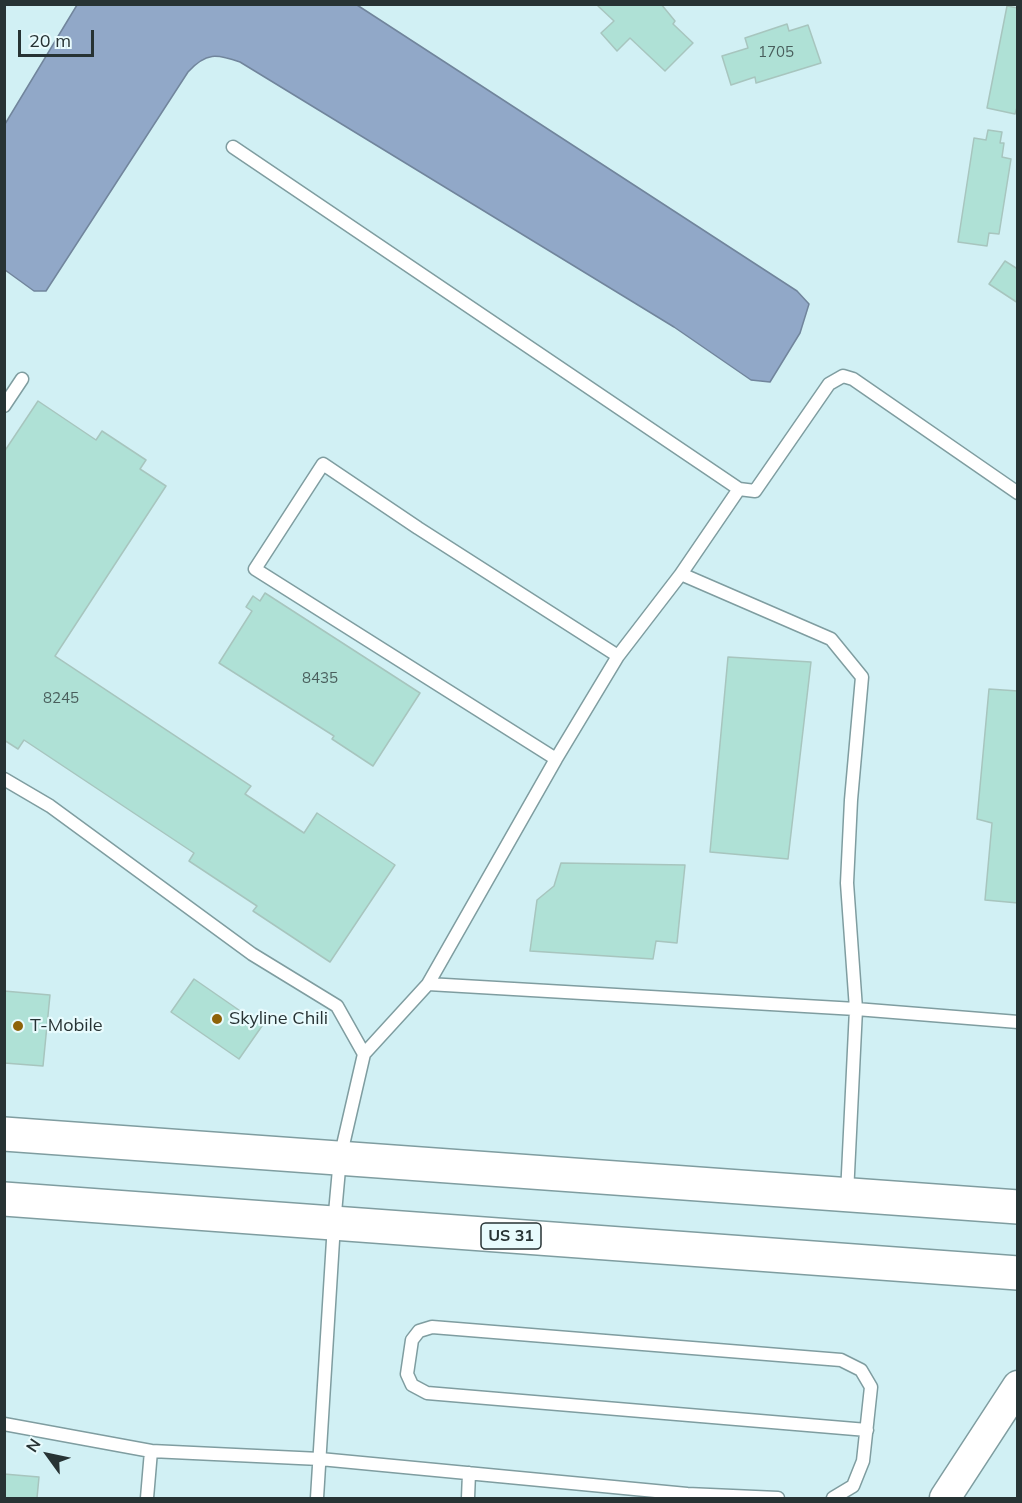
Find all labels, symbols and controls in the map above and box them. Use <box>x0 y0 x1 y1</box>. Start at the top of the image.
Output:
scale bar <box>21 18 98 56</box>
text: 20 m <box>29 29 71 52</box>
house number: 1705 <box>758 43 794 61</box>
house number: 8435 <box>302 669 338 687</box>
house number: 8245 <box>43 689 79 707</box>
place label: Skyline Chili <box>229 1008 328 1030</box>
marker: Skyline Chili <box>210 1012 224 1026</box>
place label: T-Mobile <box>30 1015 103 1037</box>
marker: T-Mobile <box>11 1019 25 1033</box>
road number: US 31 <box>481 1223 541 1249</box>
north arrow <box>18 1425 78 1485</box>
text: N <box>21 1435 45 1456</box>

